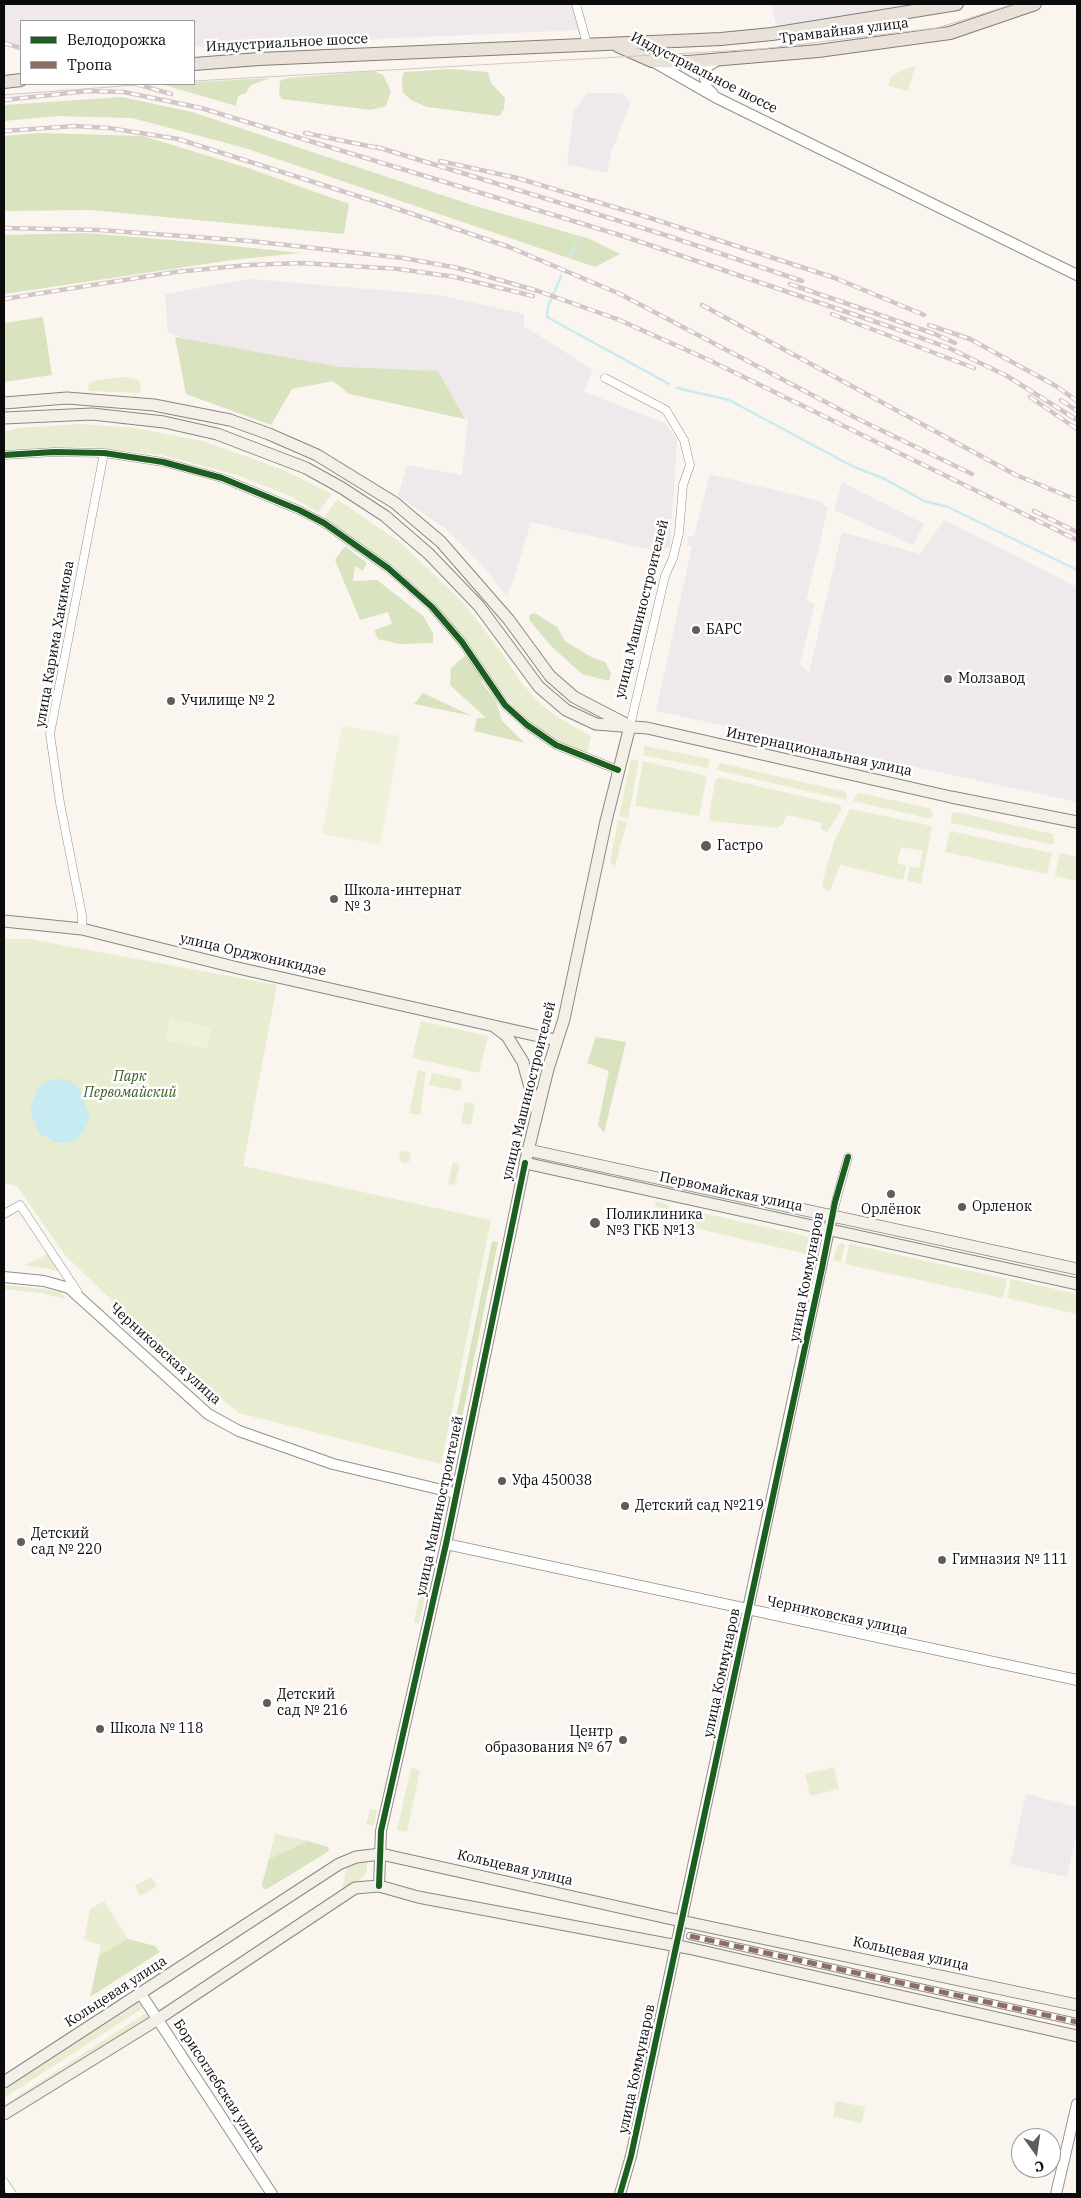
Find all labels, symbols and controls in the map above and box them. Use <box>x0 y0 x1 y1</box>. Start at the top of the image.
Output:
street label: Трамвайная улица <box>778 15 910 47</box>
legend <box>20 20 195 85</box>
street label: Индустриальное шоссе <box>628 29 780 117</box>
text: Велодорожка <box>67 30 166 49</box>
street label: Индустриальное шоссе <box>205 30 369 56</box>
text: Тропа <box>67 55 112 74</box>
street label: улица Машиностроителей <box>612 518 672 700</box>
street label: улица Карима Хакимова <box>32 559 78 729</box>
place label: БАРС <box>706 622 742 638</box>
marker: БАРС <box>690 624 702 636</box>
place label: Молзавод <box>958 671 1025 687</box>
marker: Молзавод <box>942 673 954 685</box>
place label: Училище № 2 <box>181 693 275 709</box>
marker: Училище № 2 <box>165 695 177 707</box>
street label: Интернациональная улица <box>724 724 914 780</box>
place label: Гастро <box>717 838 763 854</box>
marker: Гастро <box>699 839 713 853</box>
place label: Школа-интернат № 3 <box>344 883 461 916</box>
marker: Школа-интернат № 3 <box>328 893 340 905</box>
street label: улица Орджоникидзе <box>178 930 328 980</box>
street label: улица Машиностроителей <box>499 1000 559 1182</box>
park label: Парк Первомайский <box>84 1069 176 1102</box>
street label: Первомайская улица <box>658 1169 804 1215</box>
marker: Орлёнок <box>885 1188 897 1200</box>
place label: Орленок <box>972 1199 1032 1215</box>
marker: Орленок <box>956 1201 968 1213</box>
place label: Орлёнок <box>861 1202 921 1218</box>
place label: Поликлиника №3 ГКБ №13 <box>606 1207 703 1240</box>
street label: улица Коммунаров <box>786 1211 828 1343</box>
marker: Поликлиника №3 ГКБ №13 <box>588 1216 602 1230</box>
street label: Черниковская улица <box>106 1300 224 1408</box>
street label: улица Машиностроителей <box>413 1414 467 1598</box>
place label: Уфа 450038 <box>512 1473 592 1489</box>
marker: Уфа 450038 <box>496 1475 508 1487</box>
place label: Детский сад №219 <box>635 1498 764 1514</box>
marker: Детский сад №219 <box>619 1500 631 1512</box>
place label: Детский сад № 220 <box>31 1526 102 1558</box>
marker: Детский сад № 220 <box>15 1536 27 1548</box>
place label: Гимназия № 111 <box>952 1552 1068 1568</box>
marker: Гимназия № 111 <box>936 1554 948 1566</box>
street label: Черниковская улица <box>765 1593 909 1639</box>
street label: улица Коммунаров <box>700 1607 744 1739</box>
place label: Детский сад № 216 <box>277 1687 348 1720</box>
marker: Детский сад № 216 <box>261 1697 273 1709</box>
place label: Школа № 118 <box>110 1721 203 1737</box>
marker: Школа № 118 <box>94 1723 106 1735</box>
place label: Центр образования № 67 <box>485 1724 613 1756</box>
marker: Центр образования № 67 <box>617 1734 629 1746</box>
street label: Кольцевая улица <box>456 1847 574 1889</box>
street label: Кольцевая улица <box>851 1934 971 1974</box>
street label: Кольцевая улица <box>62 1953 170 2031</box>
street label: улица Коммунаров <box>615 2003 659 2135</box>
street label: Борисоглебская улица <box>170 2016 268 2156</box>
north arrow <box>1011 2128 1061 2178</box>
text: С <box>1033 2157 1046 2176</box>

